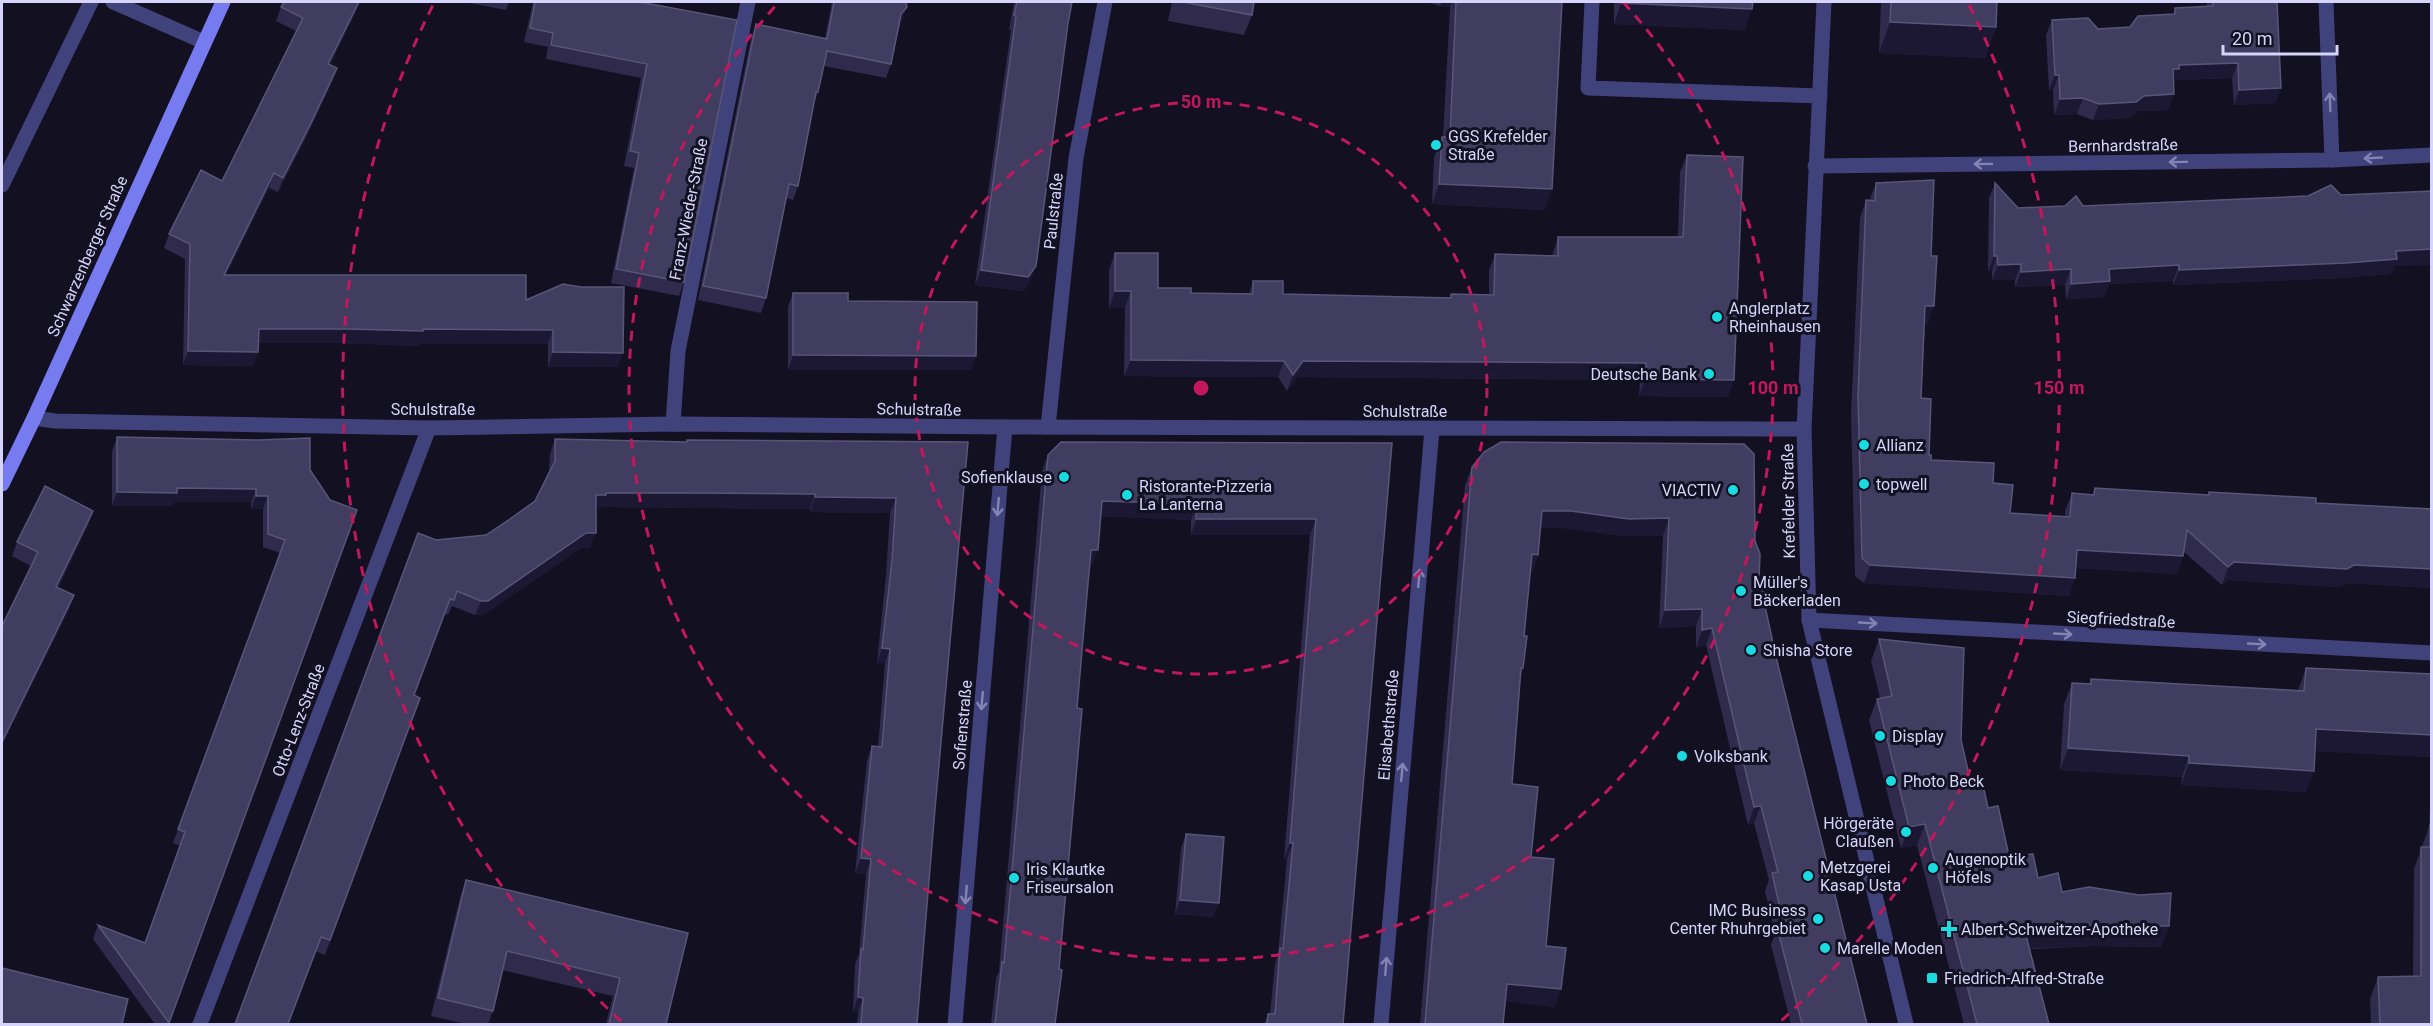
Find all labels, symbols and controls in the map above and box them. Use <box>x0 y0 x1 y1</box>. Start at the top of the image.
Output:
scale bar <box>2223 18 2337 56</box>
text: 20 m <box>2232 28 2272 49</box>
text: 50 m <box>1181 91 1221 112</box>
one-way arrow <box>2324 92 2335 112</box>
place label: GGS Krefelder Straße <box>1448 127 1548 164</box>
street label: Bernhardstraße <box>2068 135 2178 156</box>
street label: Franz-Wieder-Straße <box>665 137 712 282</box>
marker: GGS Krefelder Straße <box>1429 138 1443 152</box>
one-way arrow <box>2364 153 2384 164</box>
one-way arrow <box>2169 156 2189 168</box>
one-way arrow <box>1974 159 1994 170</box>
street label: Paulstraße <box>1040 172 1067 250</box>
street label: Schwarzenberger Straße <box>43 173 132 340</box>
place label: Anglerplatz Rheinhausen <box>1729 299 1821 336</box>
marker: Anglerplatz Rheinhausen <box>1710 310 1724 324</box>
place label: Deutsche Bank <box>1590 365 1698 384</box>
marker: Deutsche Bank <box>1702 367 1716 381</box>
text: 100 m <box>1747 377 1799 398</box>
text: 150 m <box>2033 377 2085 398</box>
centre of rings <box>1191 378 1211 398</box>
street label: Schulstraße <box>876 399 962 420</box>
street label: Schulstraße <box>391 400 475 419</box>
street label: Schulstraße <box>1363 402 1447 421</box>
place label: Allianz <box>1876 436 1924 455</box>
marker: Allianz <box>1857 438 1871 452</box>
street label: Krefelder Straße <box>1778 443 1799 559</box>
place label: Sofienklause <box>961 468 1052 487</box>
marker: Sofienklause <box>1057 470 1071 484</box>
place label: topwell <box>1876 475 1927 494</box>
place label: Ristorante-Pizzeria La Lanterna <box>1139 477 1272 514</box>
marker: topwell <box>1857 477 1871 491</box>
place label: VIACTIV <box>1662 481 1721 500</box>
marker: VIACTIV <box>1726 483 1740 497</box>
marker: Ristorante-Pizzeria La Lanterna <box>1120 488 1134 502</box>
one-way arrow <box>992 496 1003 516</box>
one-way arrow <box>1414 568 1425 588</box>
place label: Müller's Bäckerladen <box>1753 573 1841 610</box>
marker: Müller's Bäckerladen <box>1734 584 1748 598</box>
street label: Siegfriedstraße <box>2066 607 2176 632</box>
one-way arrow <box>1857 618 1877 629</box>
one-way arrow <box>2052 628 2072 639</box>
one-way arrow <box>2247 639 2267 650</box>
place label: Shisha Store <box>1763 641 1852 660</box>
marker: Shisha Store <box>1744 643 1758 657</box>
street label: Otto-Lenz-Straße <box>268 661 329 779</box>
street label: Elisabethstraße <box>1374 669 1403 781</box>
street label: Sofienstraße <box>949 679 976 771</box>
one-way arrow <box>976 691 987 711</box>
place label: Display <box>1892 727 1944 746</box>
marker: Display <box>1873 729 1887 743</box>
place label: Volksbank <box>1694 747 1769 766</box>
marker: Volksbank <box>1675 749 1689 763</box>
one-way arrow <box>1397 762 1408 782</box>
place label: Photo Beck <box>1903 772 1985 791</box>
marker: Photo Beck <box>1884 774 1898 788</box>
place label: Hörgeräte Claußen <box>1823 814 1894 851</box>
marker: Hörgeräte Claußen <box>1899 825 1913 839</box>
place label: Augenoptik Höfels <box>1945 850 2027 887</box>
place label: Metzgerei Kasap Usta <box>1820 858 1901 895</box>
place label: Iris Klautke Friseursalon <box>1026 860 1114 897</box>
marker: Augenoptik Höfels <box>1926 861 1940 875</box>
marker: Metzgerei Kasap Usta <box>1801 869 1815 883</box>
marker: Iris Klautke Friseursalon <box>1007 871 1021 885</box>
one-way arrow <box>960 885 971 905</box>
place label: IMC Business Center Rhuhrgebiet <box>1670 901 1806 938</box>
marker: IMC Business Center Rhuhrgebiet <box>1811 912 1825 926</box>
place label: Albert-Schweitzer-Apotheke <box>1961 920 2158 939</box>
marker: Albert-Schweitzer-Apotheke <box>1942 922 1956 936</box>
place label: Marelle Moden <box>1837 939 1943 958</box>
marker: Marelle Moden <box>1818 941 1832 955</box>
one-way arrow <box>1381 957 1392 977</box>
place label: Friedrich-Alfred-Straße <box>1944 969 2104 988</box>
marker: Friedrich-Alfred-Straße <box>1925 971 1939 985</box>

